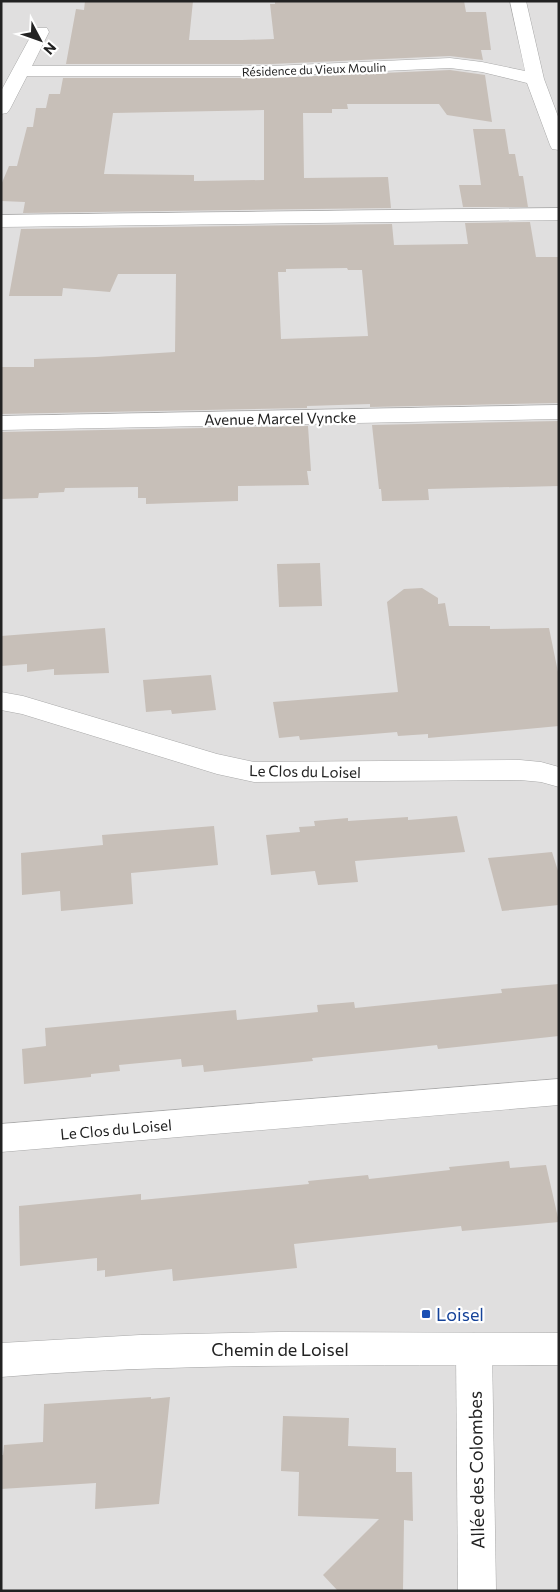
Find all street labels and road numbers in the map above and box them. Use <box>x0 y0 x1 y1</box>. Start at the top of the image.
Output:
street label: Résidence du Vieux Moulin <box>242 59 386 79</box>
street label: Avenue Marcel Vyncke <box>204 408 356 428</box>
street label: Le Clos du Loisel <box>249 761 361 781</box>
street label: Le Clos du Loisel <box>60 1115 172 1143</box>
street label: Chemin de Loisel <box>211 1338 349 1360</box>
street label: Allée des Colombes <box>464 1391 488 1549</box>

